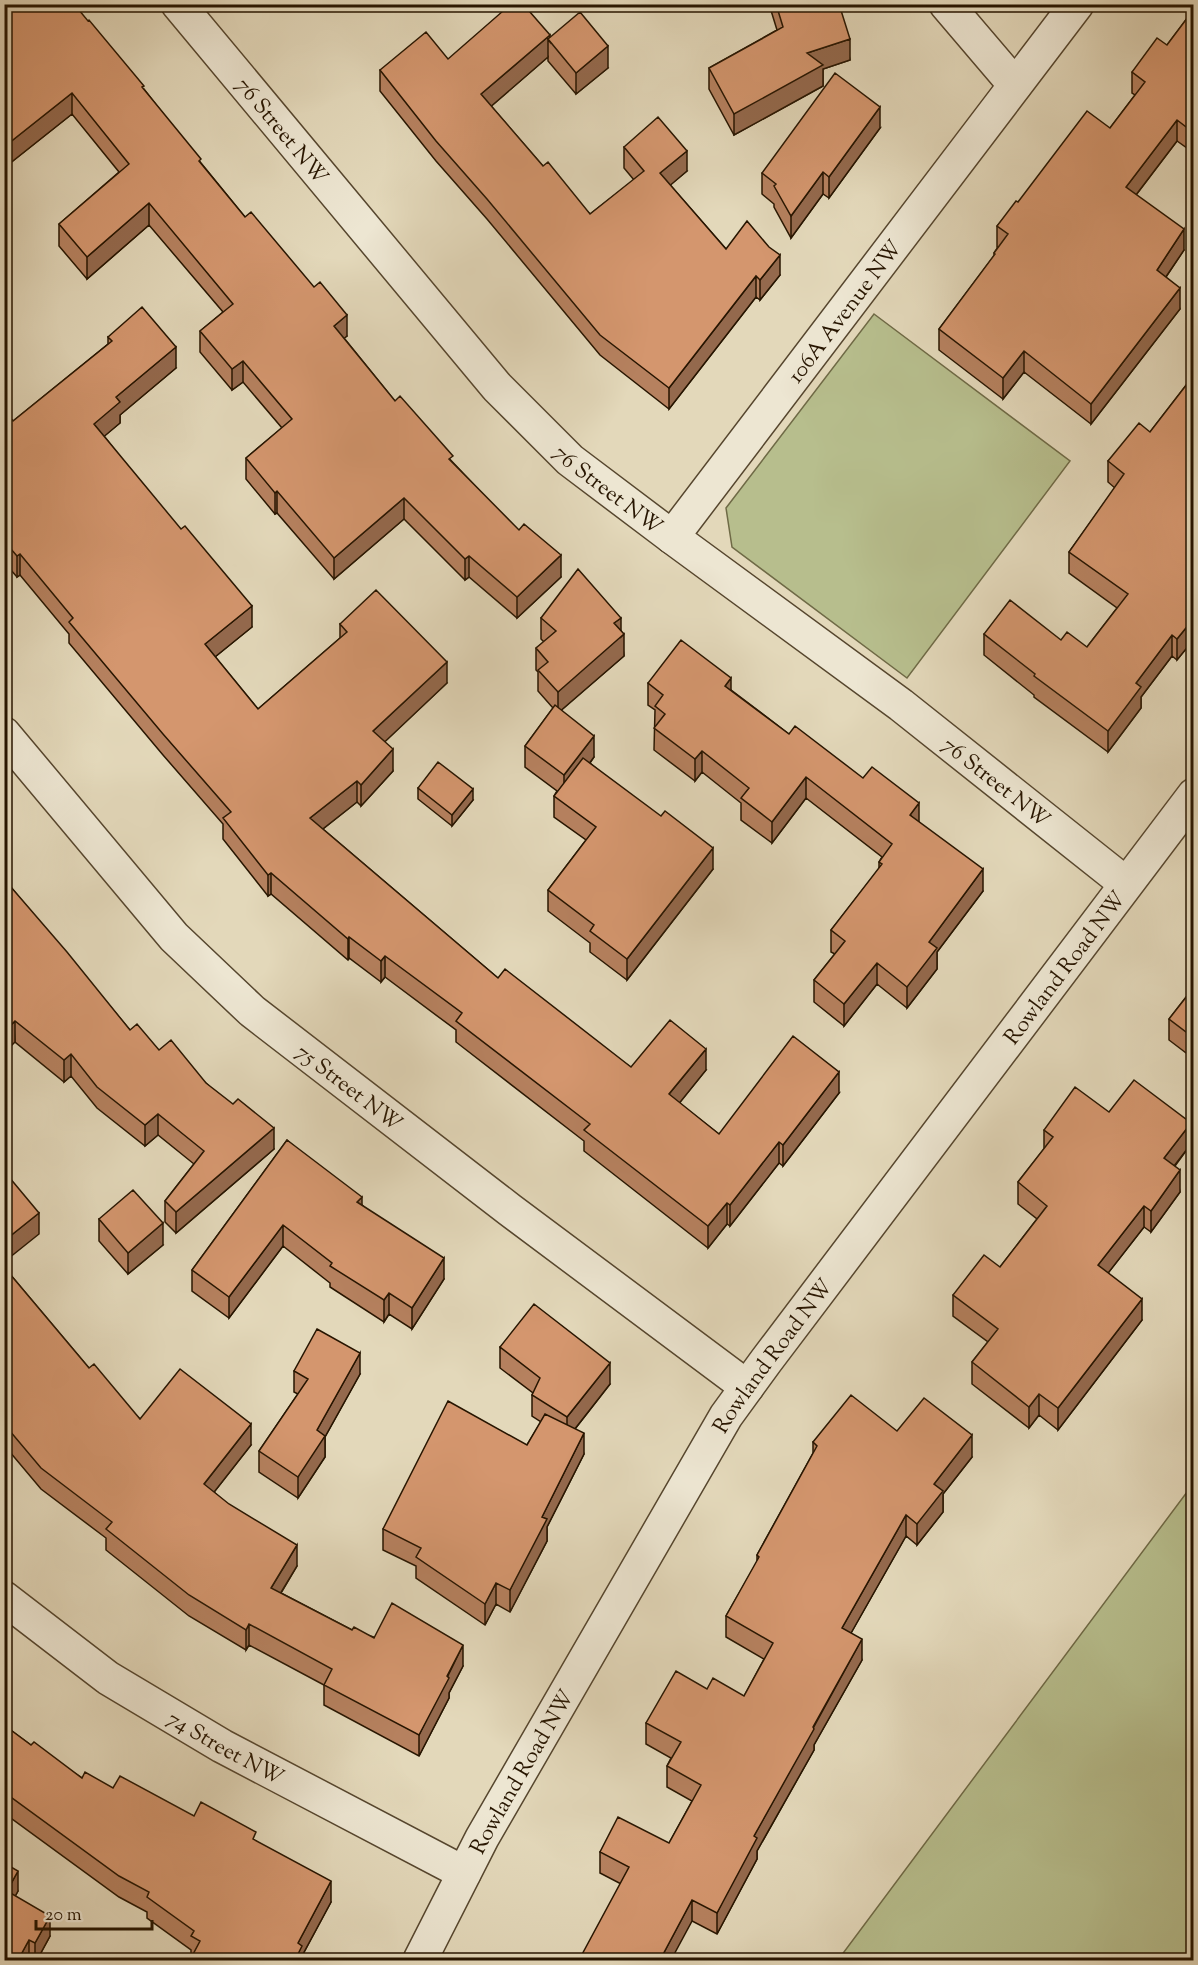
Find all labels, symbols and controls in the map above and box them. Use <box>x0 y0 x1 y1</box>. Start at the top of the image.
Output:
street label: 76 Street NW <box>227 72 335 192</box>
street label: 106A Avenue NW <box>781 234 911 391</box>
street label: 76 Street NW <box>545 439 668 543</box>
street label: 76 Street NW <box>934 731 1056 837</box>
street label: Rowland Road NW <box>998 885 1135 1053</box>
street label: 75 Street NW <box>288 1038 408 1140</box>
street label: Rowland Road NW <box>706 1273 842 1440</box>
street label: Rowland Road NW <box>463 1684 583 1860</box>
street label: 74 Street NW <box>160 1704 289 1795</box>
scale bar <box>36 1893 152 1931</box>
text: 20 m <box>45 1903 82 1929</box>

